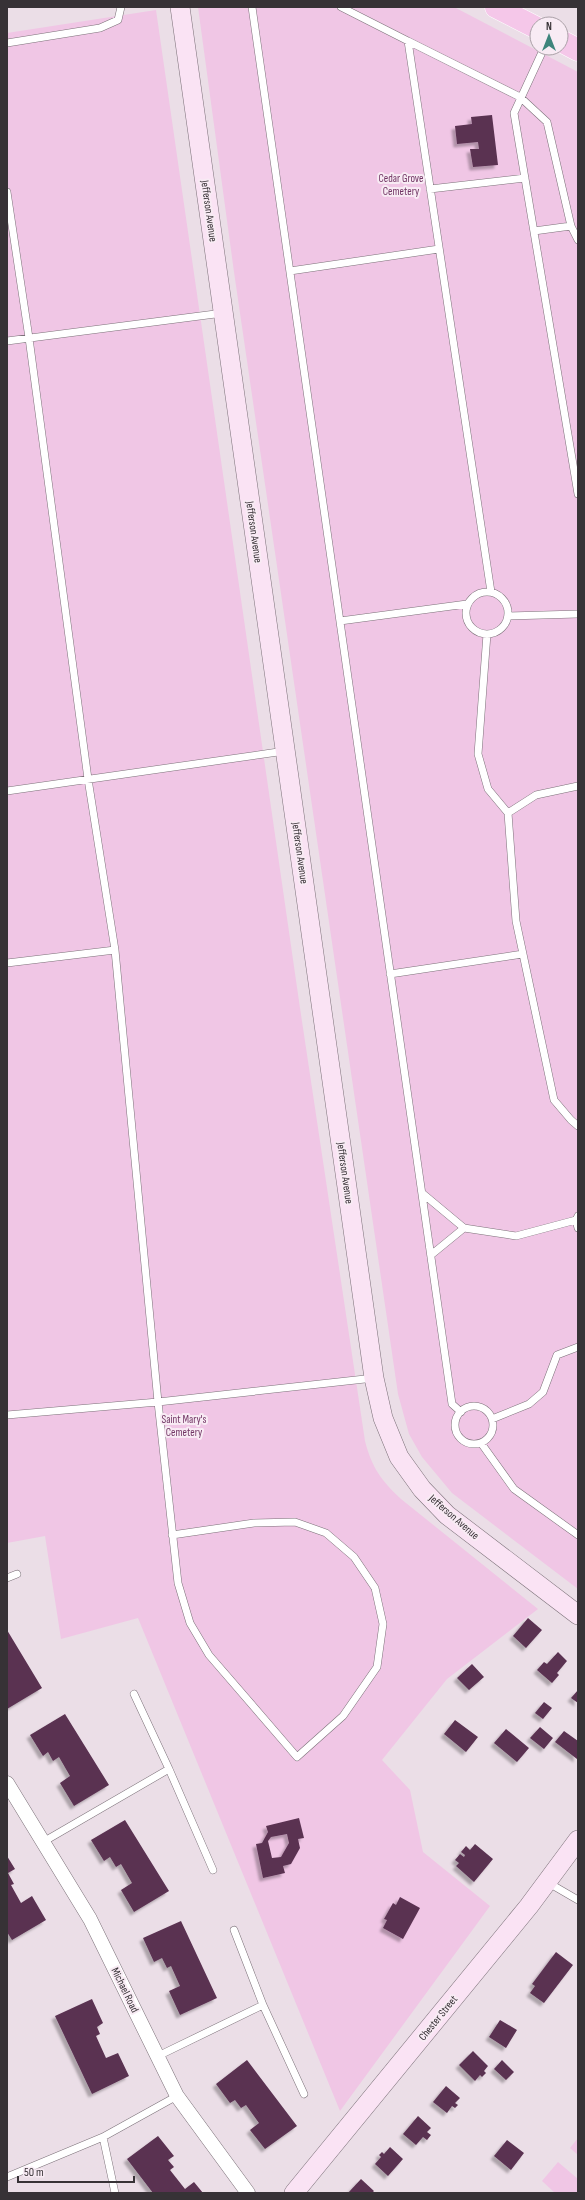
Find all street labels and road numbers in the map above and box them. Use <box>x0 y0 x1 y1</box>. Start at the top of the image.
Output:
street label: Jefferson Avenue <box>198 178 220 243</box>
street label: Jefferson Avenue <box>243 499 265 564</box>
street label: Jefferson Avenue <box>289 820 311 885</box>
street label: Jefferson Avenue <box>334 1140 356 1205</box>
street label: Jefferson Avenue <box>426 1491 482 1542</box>
street label: Michael Road <box>109 1965 142 2015</box>
street label: Chester Street <box>416 1992 461 2043</box>

